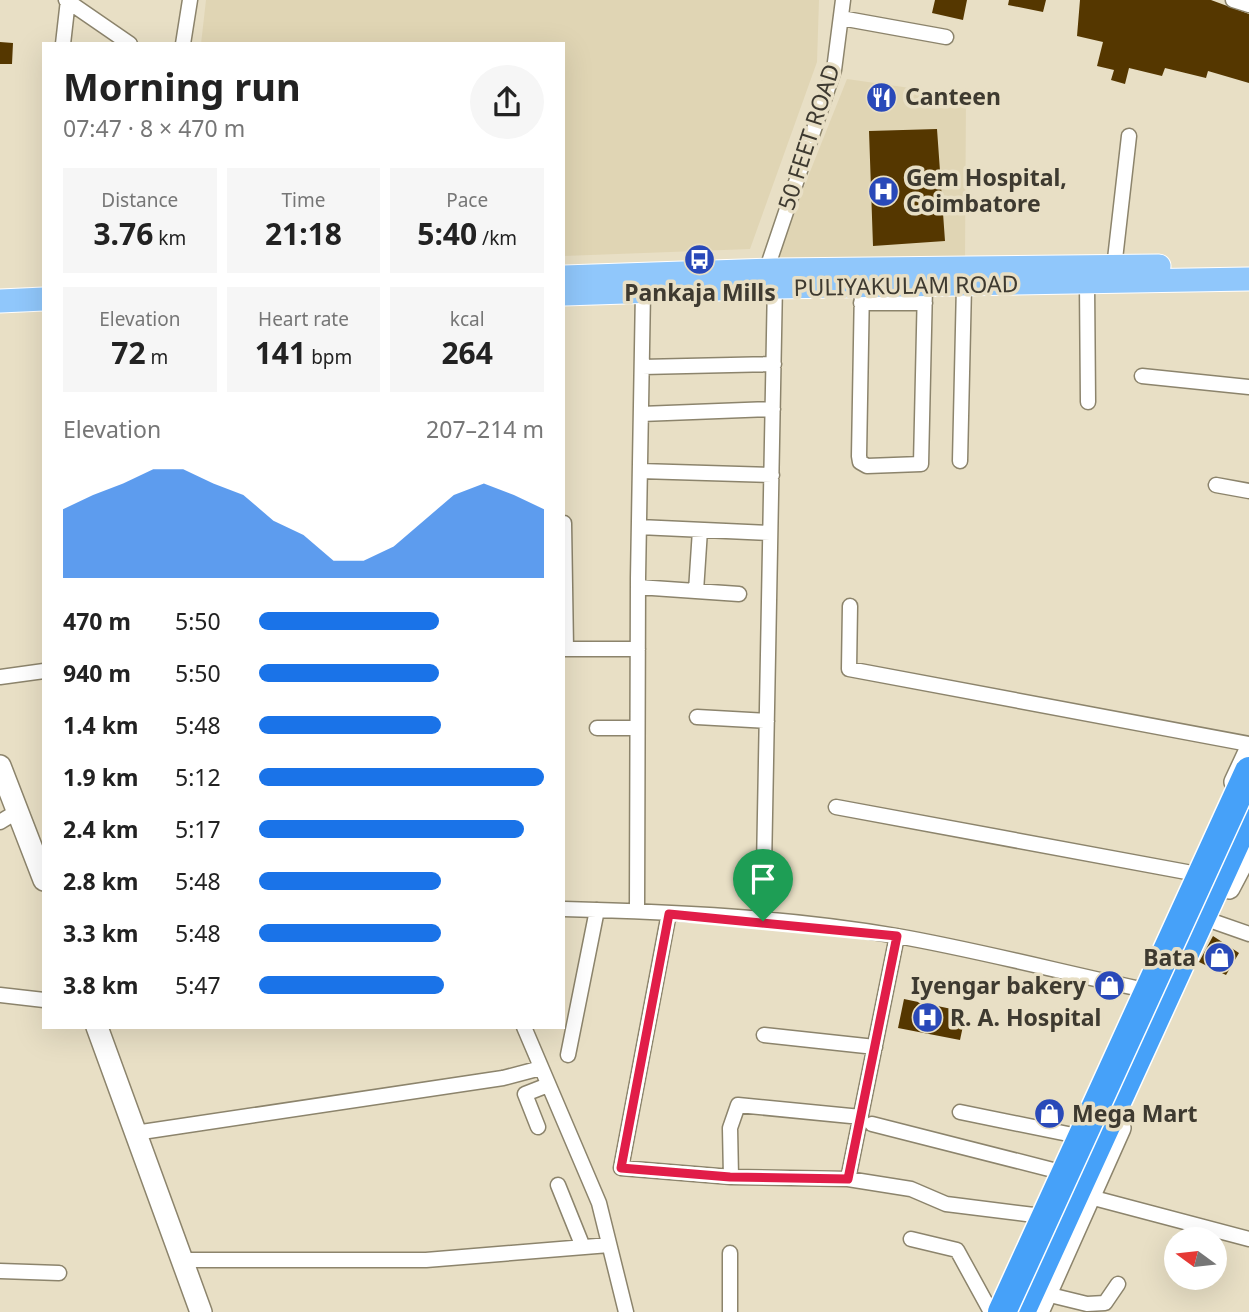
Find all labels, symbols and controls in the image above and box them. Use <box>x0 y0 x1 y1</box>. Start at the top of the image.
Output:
text: Morning run <box>63 60 301 112</box>
street label: 50 FEET ROAD <box>769 60 847 214</box>
button: share <box>470 65 544 139</box>
restaurant icon: Canteen <box>865 80 899 114</box>
place label: Canteen <box>905 80 1001 112</box>
text: 07:47 · 8 × 470 m <box>63 112 245 144</box>
place label: Gem Hospital, Coimbatore <box>906 161 1067 219</box>
hospital icon: Gem Hospital, Coimbatore <box>866 174 900 208</box>
text: Distance <box>101 187 178 213</box>
text: Time <box>282 187 325 213</box>
text: Pace <box>446 187 488 213</box>
text: 3.76 <box>93 213 153 254</box>
text: 21:18 <box>265 213 342 254</box>
text: 5:40 <box>417 213 477 254</box>
text: km <box>153 225 186 251</box>
text: /km <box>477 225 517 251</box>
bus stop icon: Pankaja Mills <box>683 242 717 276</box>
street label: PULIYAKULAM ROAD <box>793 267 1019 303</box>
place label: Pankaja Mills <box>624 276 776 308</box>
text: Elevation <box>99 306 180 332</box>
text: Heart rate <box>258 306 349 332</box>
text: kcal <box>450 306 485 332</box>
text: 72 <box>111 332 146 373</box>
text: 141 <box>255 332 306 373</box>
text: 264 <box>441 332 493 373</box>
text: m <box>146 344 168 370</box>
text: bpm <box>306 344 352 370</box>
text: Elevation <box>63 413 161 445</box>
text: 207–214 m <box>426 413 544 445</box>
text: 470 m <box>63 605 131 637</box>
text: 5:50 <box>175 605 221 637</box>
text: 940 m <box>63 657 131 689</box>
text: 5:50 <box>175 657 221 689</box>
text: 1.4 km <box>63 709 138 741</box>
text: 5:48 <box>175 709 221 741</box>
text: 1.9 km <box>63 761 138 793</box>
text: 5:12 <box>175 761 221 793</box>
text: 2.4 km <box>63 813 138 845</box>
text: 5:17 <box>175 813 221 845</box>
pin <box>733 849 793 921</box>
icon: arrive <box>744 860 782 898</box>
text: 2.8 km <box>63 865 138 897</box>
text: 5:48 <box>175 865 221 897</box>
text: 3.3 km <box>63 917 138 949</box>
text: 5:48 <box>175 917 221 949</box>
place label: Bata <box>1143 941 1196 973</box>
shop icon: Bata <box>1202 941 1236 975</box>
text: 3.8 km <box>63 969 138 1001</box>
text: 5:47 <box>175 969 221 1001</box>
place label: Iyengar bakery <box>911 969 1087 1001</box>
shop icon: Iyengar bakery <box>1092 969 1126 1003</box>
hospital icon: R. A. Hospital <box>910 1001 944 1035</box>
place label: R. A. Hospital <box>950 1001 1101 1033</box>
shop icon: Mega Mart <box>1032 1097 1066 1131</box>
place label: Mega Mart <box>1072 1097 1197 1129</box>
north arrow <box>1164 1227 1227 1290</box>
map controls <box>1164 1227 1227 1290</box>

